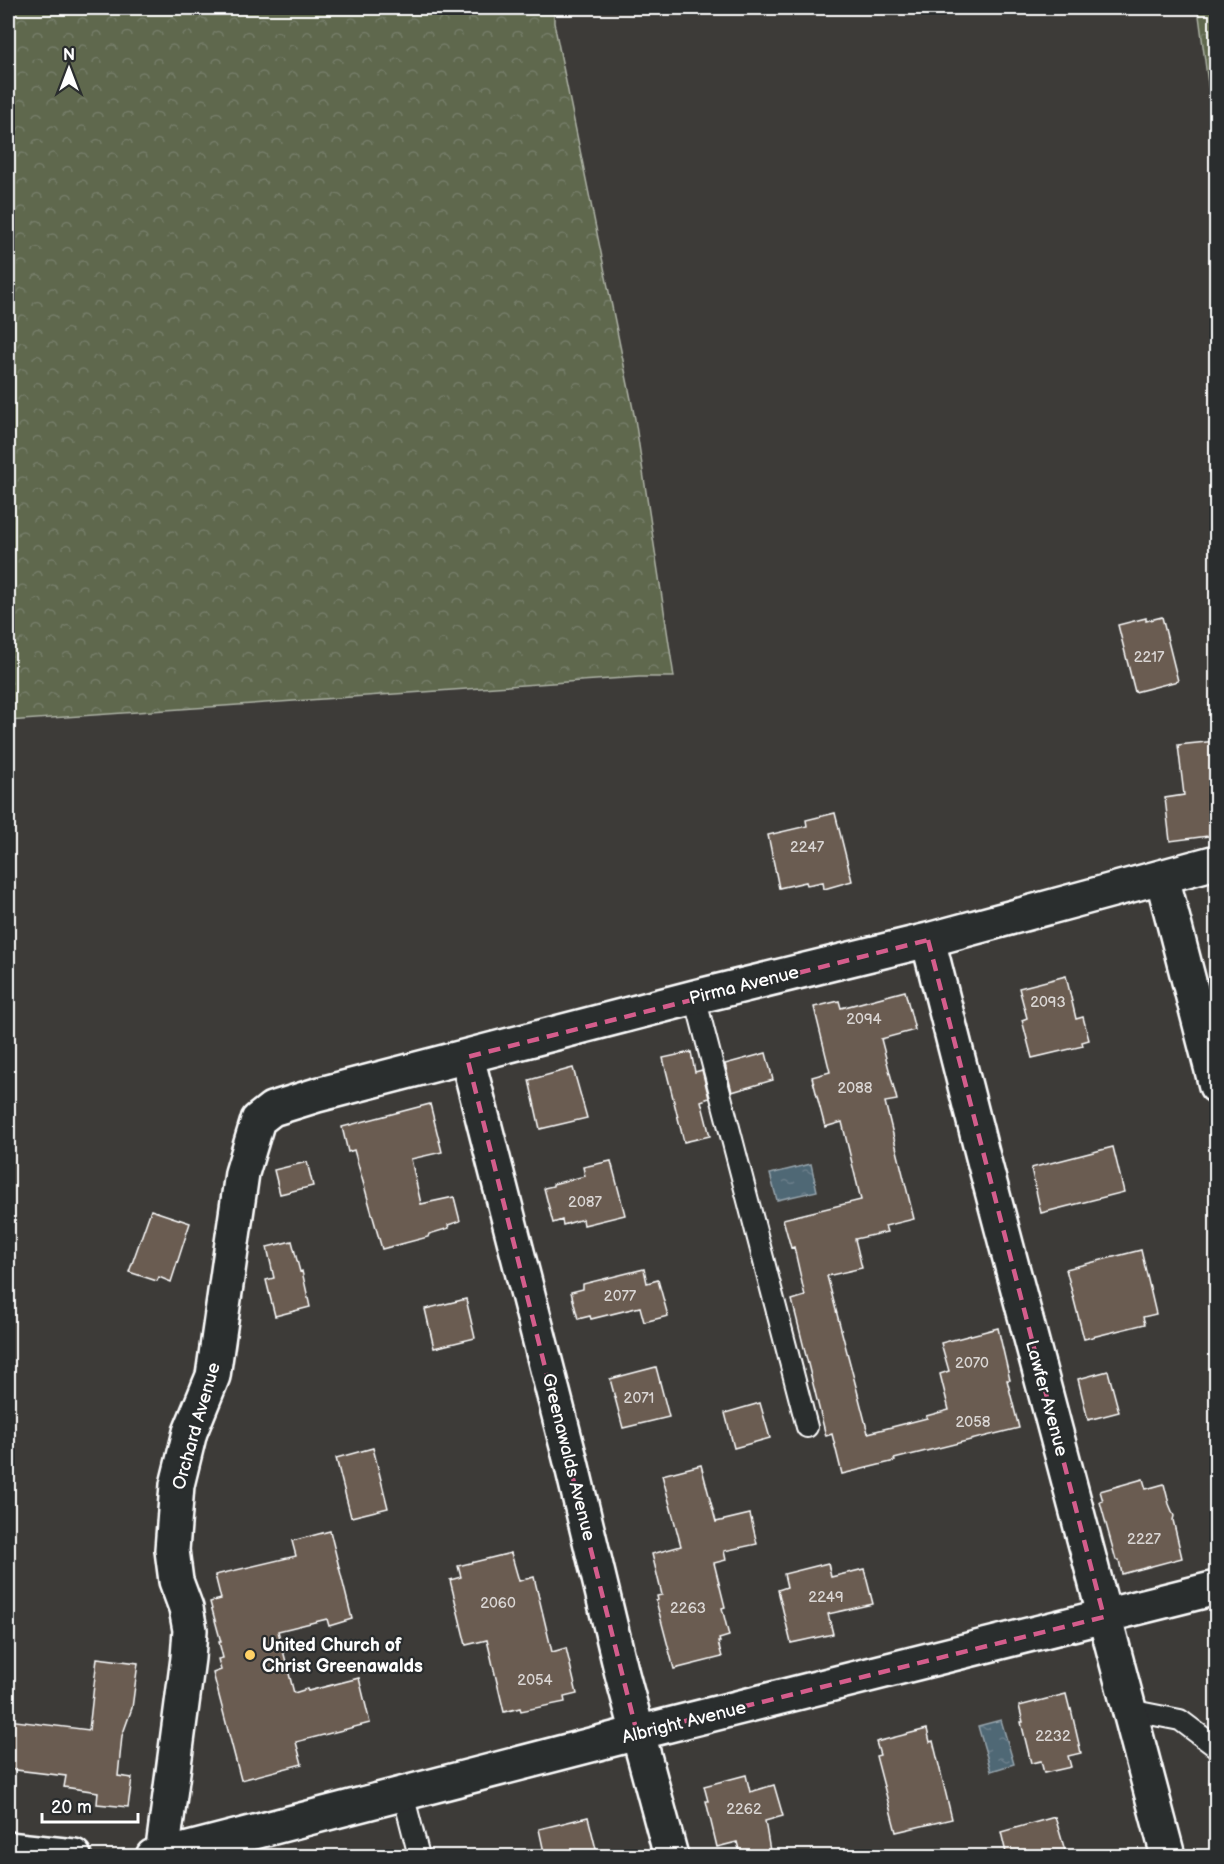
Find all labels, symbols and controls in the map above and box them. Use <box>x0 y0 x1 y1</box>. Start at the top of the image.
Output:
north arrow <box>39 39 99 99</box>
text: N <box>63 46 75 65</box>
house number: 2217 <box>1134 648 1165 667</box>
house number: 2247 <box>790 838 825 857</box>
street label: Pirma Avenue <box>687 962 801 1009</box>
house number: 2093 <box>1030 993 1066 1012</box>
house number: 2094 <box>846 1010 882 1029</box>
house number: 2088 <box>837 1079 873 1098</box>
house number: 2087 <box>568 1193 603 1212</box>
house number: 2077 <box>604 1287 637 1306</box>
street label: Lawfer Avenue <box>1021 1338 1072 1459</box>
house number: 2070 <box>955 1354 989 1373</box>
street label: Orchard Avenue <box>168 1360 225 1492</box>
street label: Greenawalds Avenue <box>538 1371 600 1543</box>
house number: 2071 <box>624 1389 654 1408</box>
house number: 2058 <box>955 1413 991 1432</box>
house number: 2227 <box>1127 1530 1162 1549</box>
house number: 2249 <box>808 1588 844 1607</box>
house number: 2060 <box>480 1594 516 1613</box>
house number: 2263 <box>670 1599 706 1618</box>
place label: United Church of Christ Greenawalds <box>262 1635 423 1677</box>
marker: United Church of Christ Greenawalds <box>243 1648 257 1662</box>
house number: 2054 <box>517 1671 553 1690</box>
street label: Albright Avenue <box>620 1697 749 1748</box>
house number: 2232 <box>1035 1727 1071 1746</box>
scale bar <box>42 1786 138 1824</box>
text: 20 m <box>51 1797 92 1818</box>
house number: 2262 <box>726 1800 762 1819</box>

